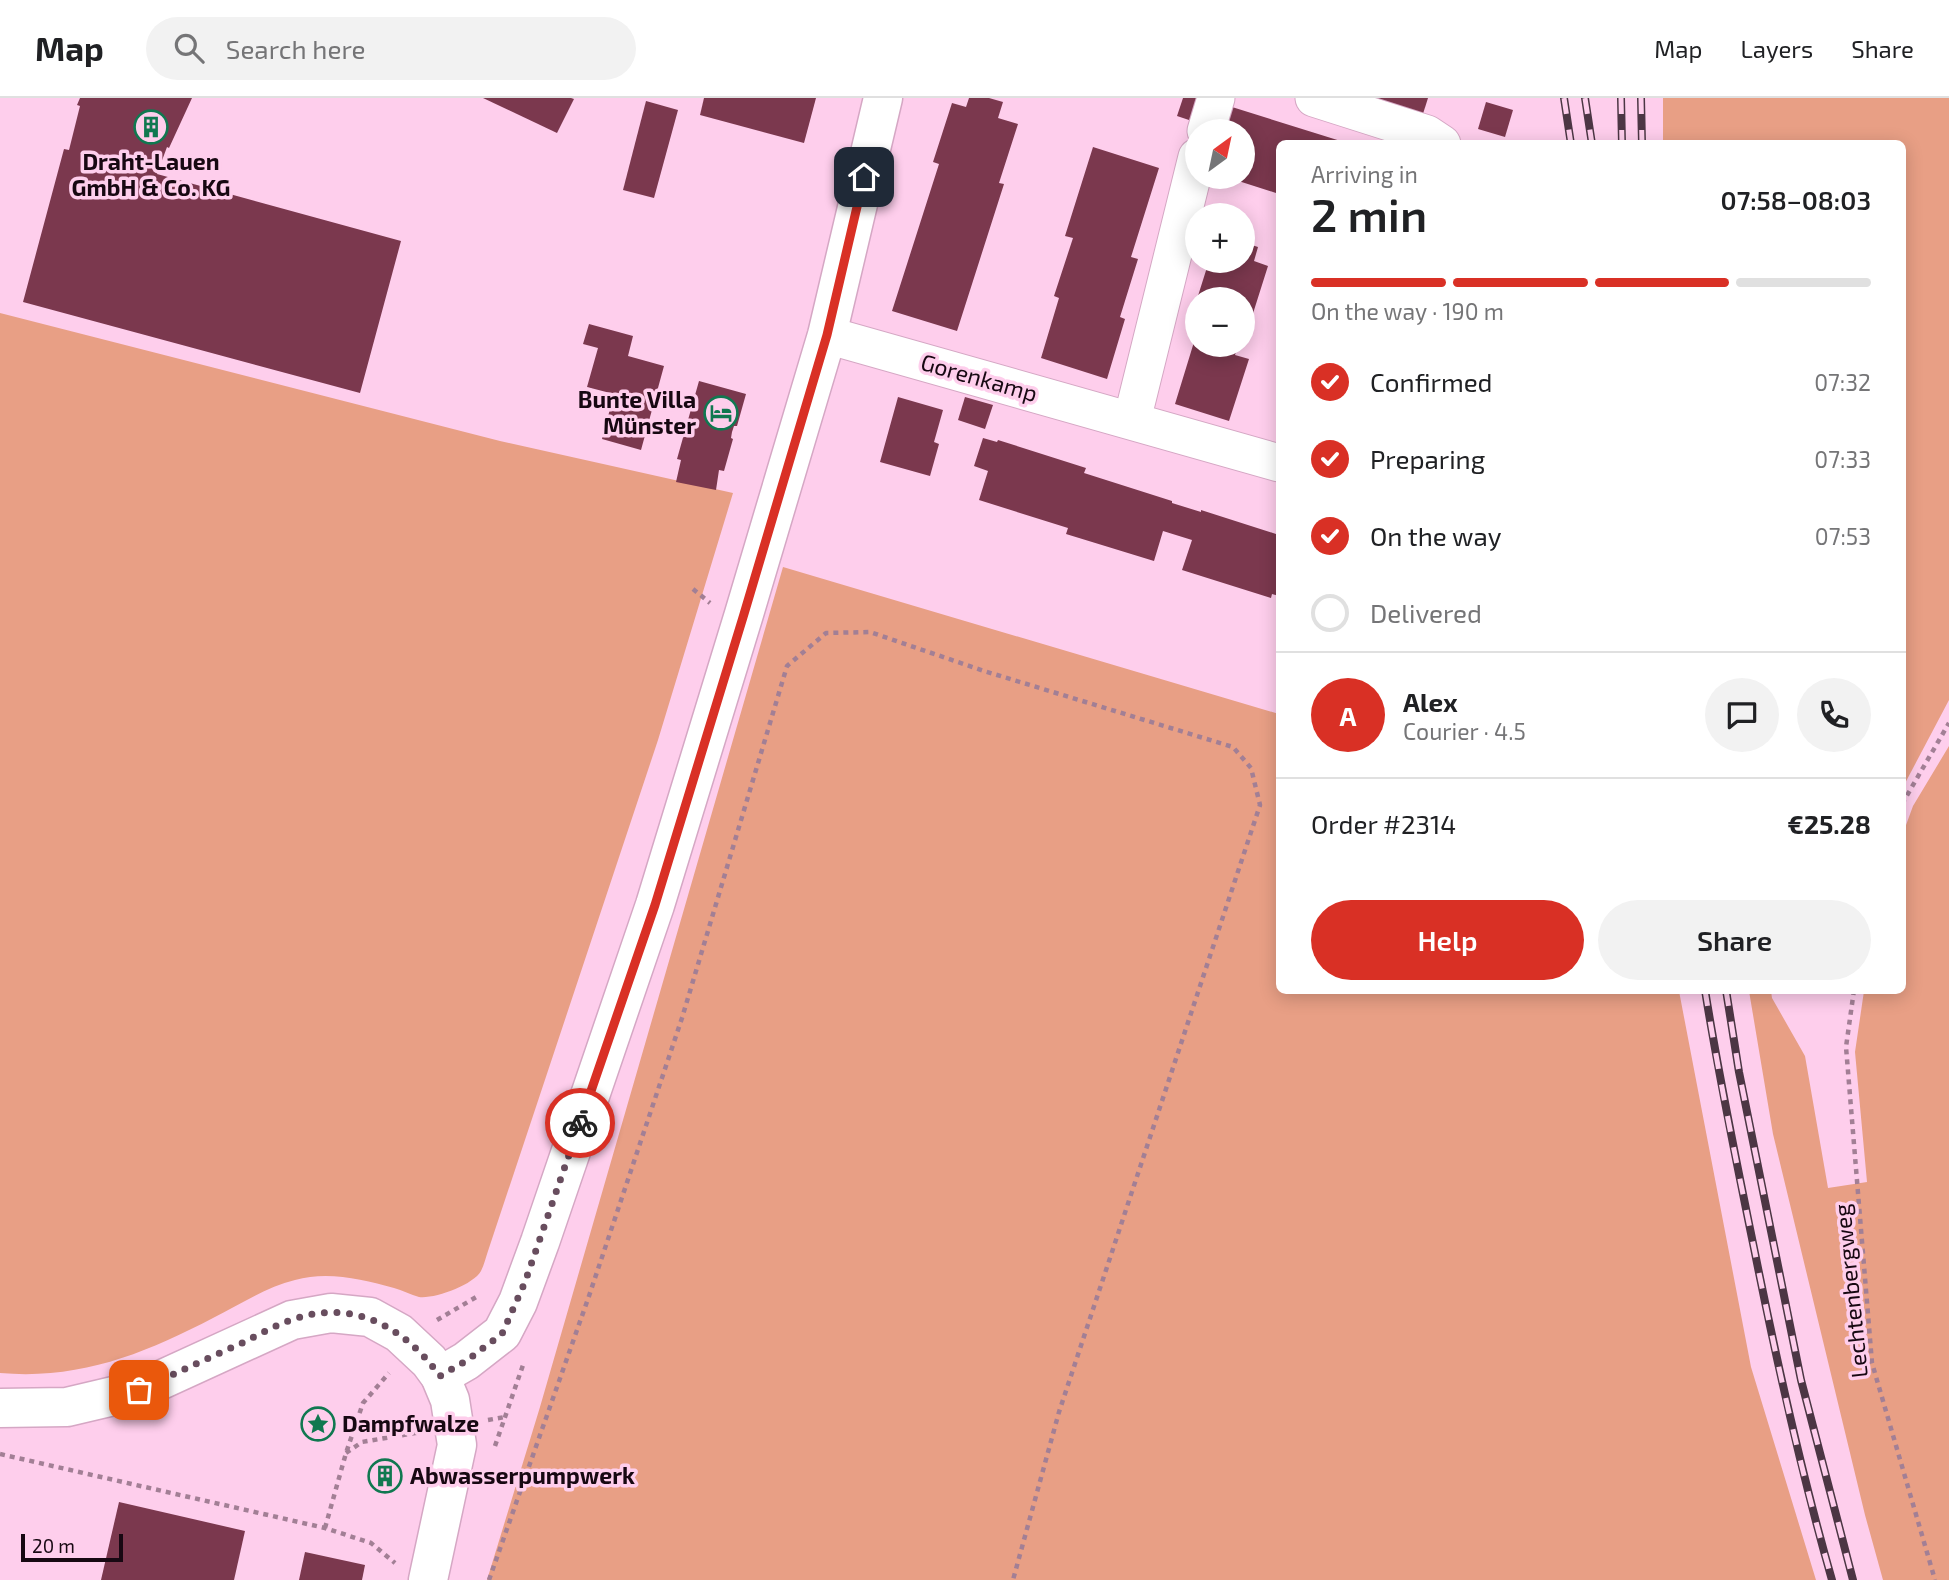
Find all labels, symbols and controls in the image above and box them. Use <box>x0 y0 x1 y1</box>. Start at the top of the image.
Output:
search box <box>146 17 636 80</box>
text: Map <box>35 28 104 68</box>
icon: search <box>170 29 208 67</box>
text: Search here <box>226 33 365 64</box>
text: Map <box>1654 34 1702 63</box>
text: Layers <box>1740 34 1813 63</box>
text: Share <box>1851 34 1914 63</box>
building icon: Draht-Lauen GmbH & Co. KG <box>132 108 170 146</box>
north arrow <box>1185 119 1255 189</box>
map controls <box>1185 119 1255 357</box>
place label: Draht-Lauen GmbH & Co. KG <box>72 147 230 201</box>
pin <box>834 147 894 207</box>
icon: home <box>845 158 883 196</box>
text: Arriving in <box>1311 160 1418 188</box>
text: 07:58–08:03 <box>1721 184 1871 215</box>
text: 2 min <box>1311 186 1427 241</box>
button: + <box>1185 203 1255 273</box>
button: − <box>1185 287 1255 357</box>
text: On the way · 190 m <box>1311 297 1504 325</box>
street label: Gorenkamp <box>918 347 1041 407</box>
icon: check <box>1311 363 1349 401</box>
text: Confirmed <box>1370 366 1493 397</box>
text: 07:32 <box>1814 368 1871 396</box>
place label: Bunte Villa Münster <box>578 385 696 439</box>
hotel icon: Bunte Villa Münster <box>702 394 740 432</box>
icon: check <box>1311 440 1349 478</box>
text: Preparing <box>1370 443 1485 474</box>
text: 07:33 <box>1814 445 1871 473</box>
icon: check <box>1311 517 1349 555</box>
text: On the way <box>1370 520 1501 551</box>
text: 07:53 <box>1815 522 1871 550</box>
text: Delivered <box>1370 597 1482 628</box>
button: chat <box>1705 678 1779 752</box>
button: phone <box>1797 678 1871 752</box>
text: Alex <box>1403 686 1458 717</box>
text: A <box>1340 700 1356 731</box>
text: Courier · 4.5 <box>1403 717 1526 745</box>
text: Order #2314 <box>1311 808 1456 839</box>
text: €25.28 <box>1787 808 1871 839</box>
button: Help <box>1311 900 1584 980</box>
button: Share <box>1598 900 1871 980</box>
courier <box>545 1088 615 1158</box>
icon: bike <box>561 1104 599 1142</box>
street label: Lechtenbergweg <box>1827 1203 1873 1379</box>
pin <box>109 1360 169 1420</box>
icon: bag <box>120 1371 158 1409</box>
place icon: Dampfwalze <box>299 1405 337 1443</box>
place label: Dampfwalze <box>342 1409 479 1437</box>
building icon: Abwasserpumpwerk <box>366 1457 404 1495</box>
place label: Abwasserpumpwerk <box>410 1461 635 1489</box>
scale bar <box>21 1531 122 1563</box>
text: 20 m <box>32 1534 75 1557</box>

